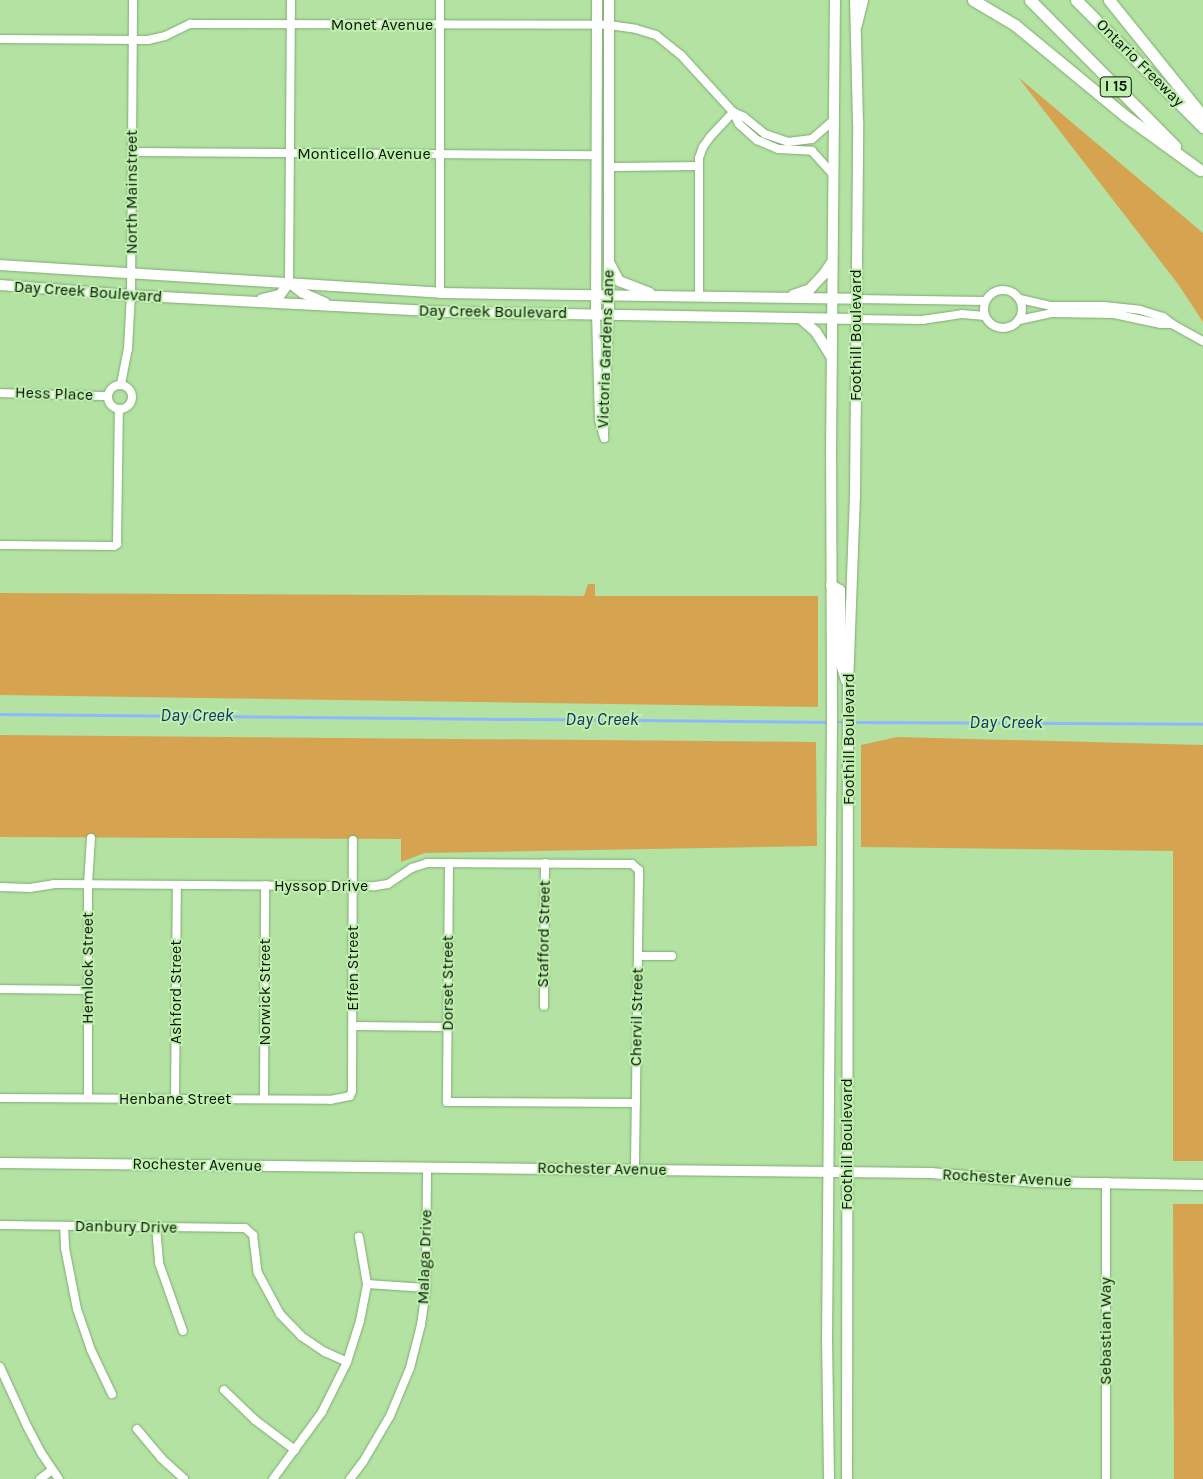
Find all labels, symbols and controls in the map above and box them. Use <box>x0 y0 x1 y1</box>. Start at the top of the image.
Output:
street label: Monet Avenue <box>331 15 433 35</box>
street label: Ontario Freeway <box>1092 15 1188 111</box>
road number: I 15 <box>1100 74 1132 100</box>
street label: North Mainstreet <box>122 130 142 254</box>
street label: Monticello Avenue <box>297 144 431 164</box>
street label: Victoria Gardens Lane <box>594 269 618 429</box>
street label: Foothill Boulevard <box>846 269 866 401</box>
street label: Day Creek Boulevard <box>13 277 163 307</box>
street label: Day Creek Boulevard <box>419 301 567 323</box>
street label: Hess Place <box>15 383 93 405</box>
street label: Foothill Boulevard <box>839 673 859 805</box>
water label: Day Creek <box>160 704 234 726</box>
water label: Day Creek <box>565 708 639 730</box>
water label: Day Creek <box>969 711 1043 733</box>
street label: Hyssop Drive <box>274 876 368 896</box>
street label: Stafford Street <box>533 880 555 988</box>
street label: Hemlock Street <box>78 912 98 1024</box>
street label: Effen Street <box>343 925 363 1011</box>
street label: Dorset Street <box>438 935 458 1031</box>
street label: Norwick Street <box>255 939 275 1045</box>
street label: Ashford Street <box>166 940 186 1044</box>
street label: Chervil Street <box>627 968 647 1066</box>
street label: Foothill Boulevard <box>837 1078 857 1210</box>
street label: Henbane Street <box>119 1089 231 1109</box>
street label: Rochester Avenue <box>132 1154 262 1176</box>
street label: Rochester Avenue <box>537 1158 667 1180</box>
street label: Rochester Avenue <box>942 1165 1072 1191</box>
street label: Malaga Drive <box>414 1209 436 1305</box>
street label: Danbury Drive <box>75 1217 177 1237</box>
street label: Sebastian Way <box>1096 1277 1116 1385</box>

